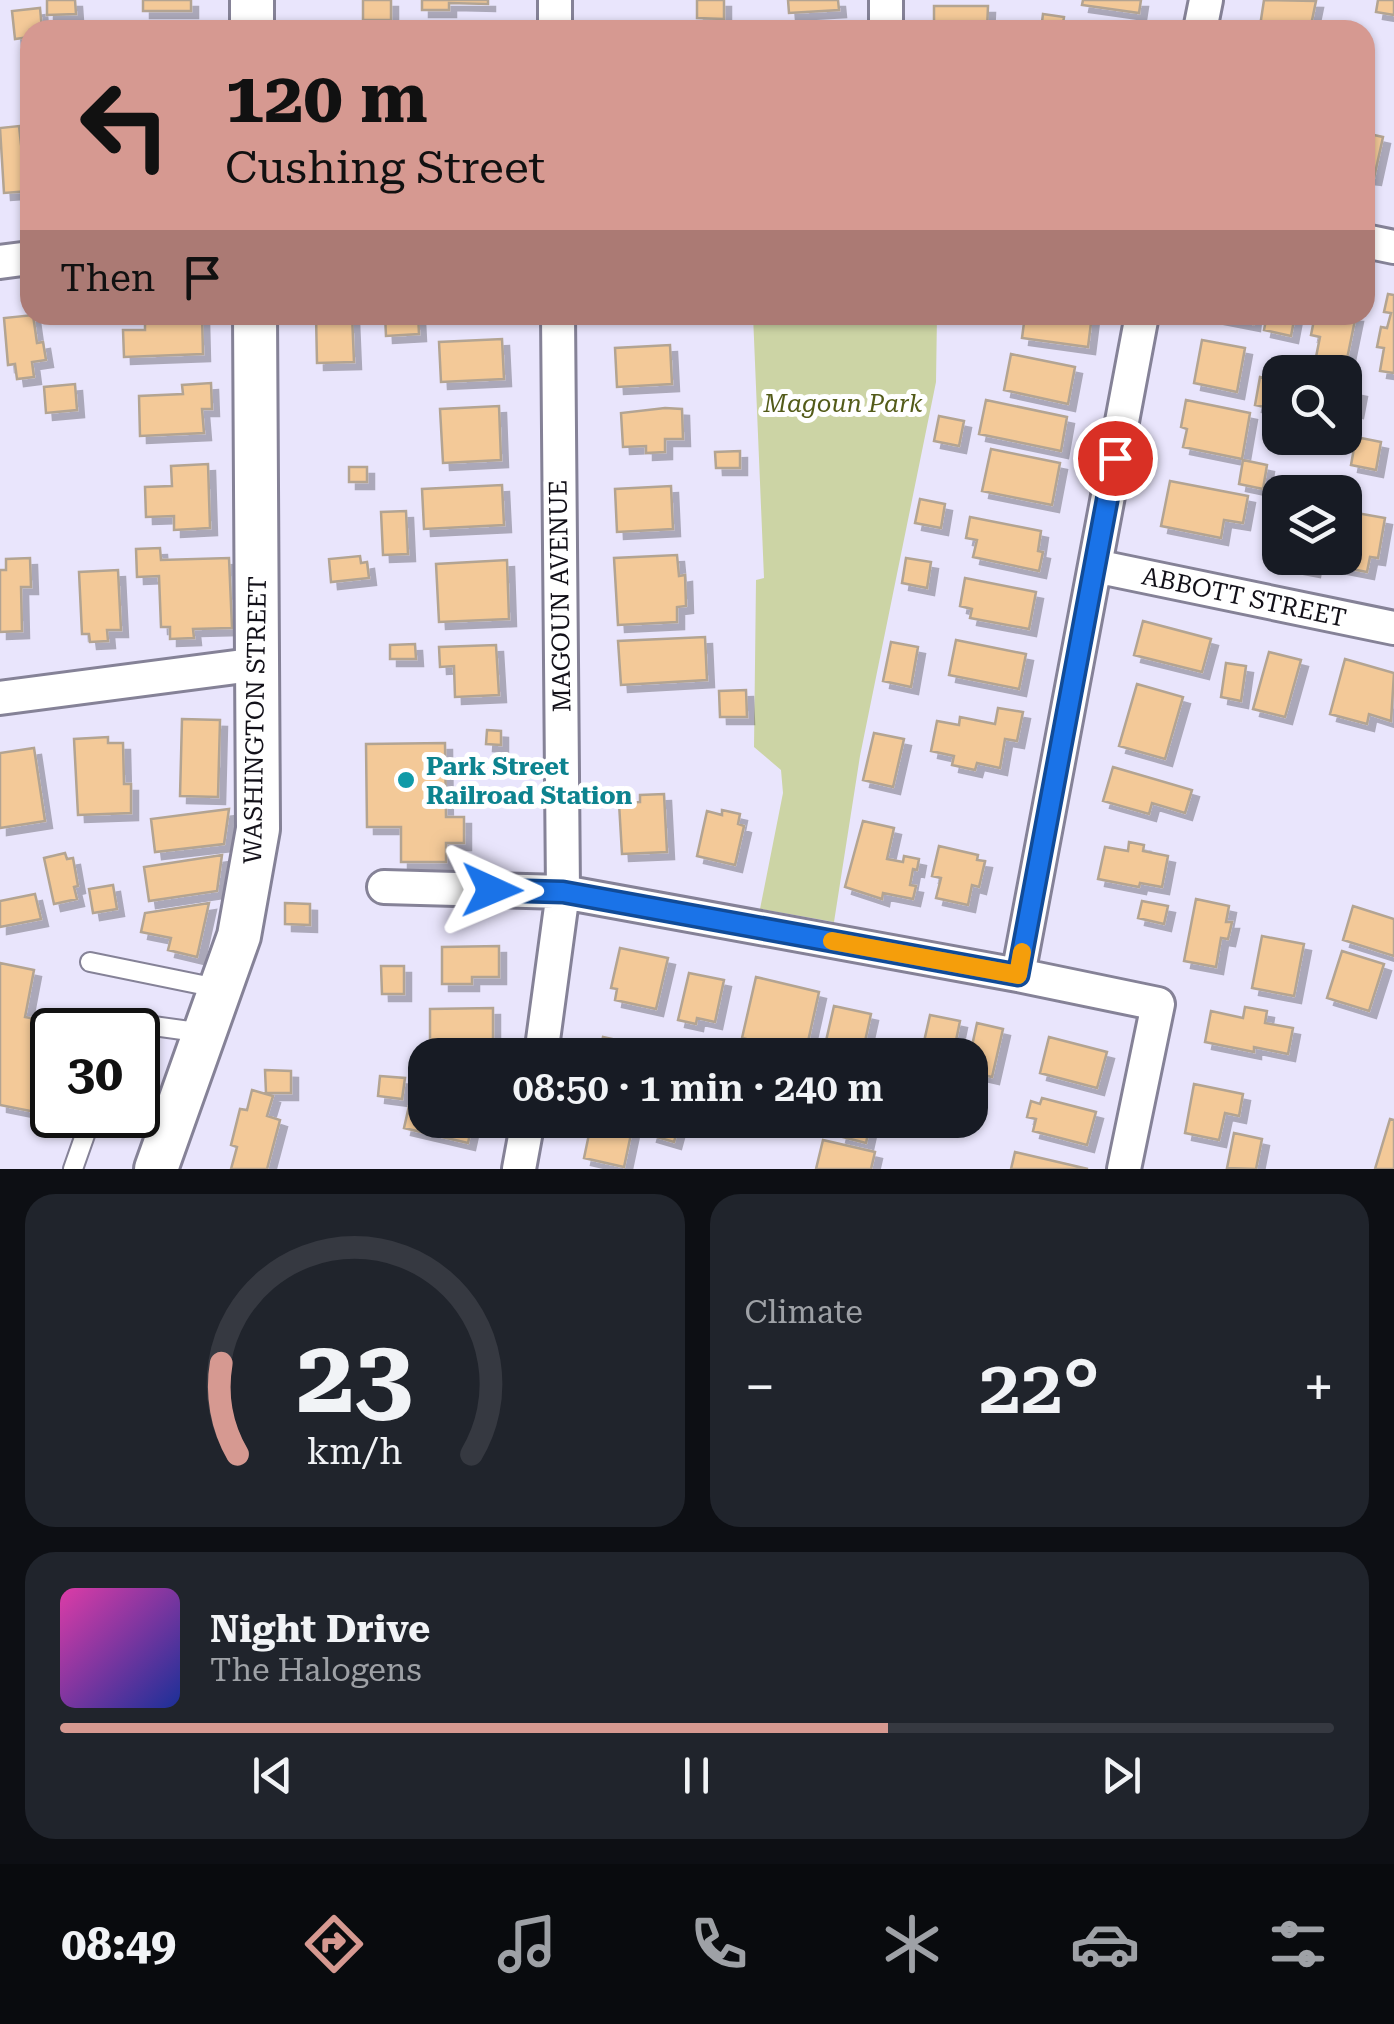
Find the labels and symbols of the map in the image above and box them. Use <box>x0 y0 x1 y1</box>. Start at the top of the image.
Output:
park label: Magoun Park <box>762 389 923 418</box>
pin <box>1073 416 1158 501</box>
street label: MAGOUN AVENUE <box>543 480 577 712</box>
street label: ABBOTT STREET <box>1139 561 1349 633</box>
street label: WASHINGTON STREET <box>238 576 272 864</box>
place label: Park Street Railroad Station <box>426 752 633 810</box>
marker: Park Street Railroad Station <box>395 769 417 791</box>
position arrow <box>440 838 544 942</box>
speed limit sign: 30 <box>30 1008 160 1138</box>

